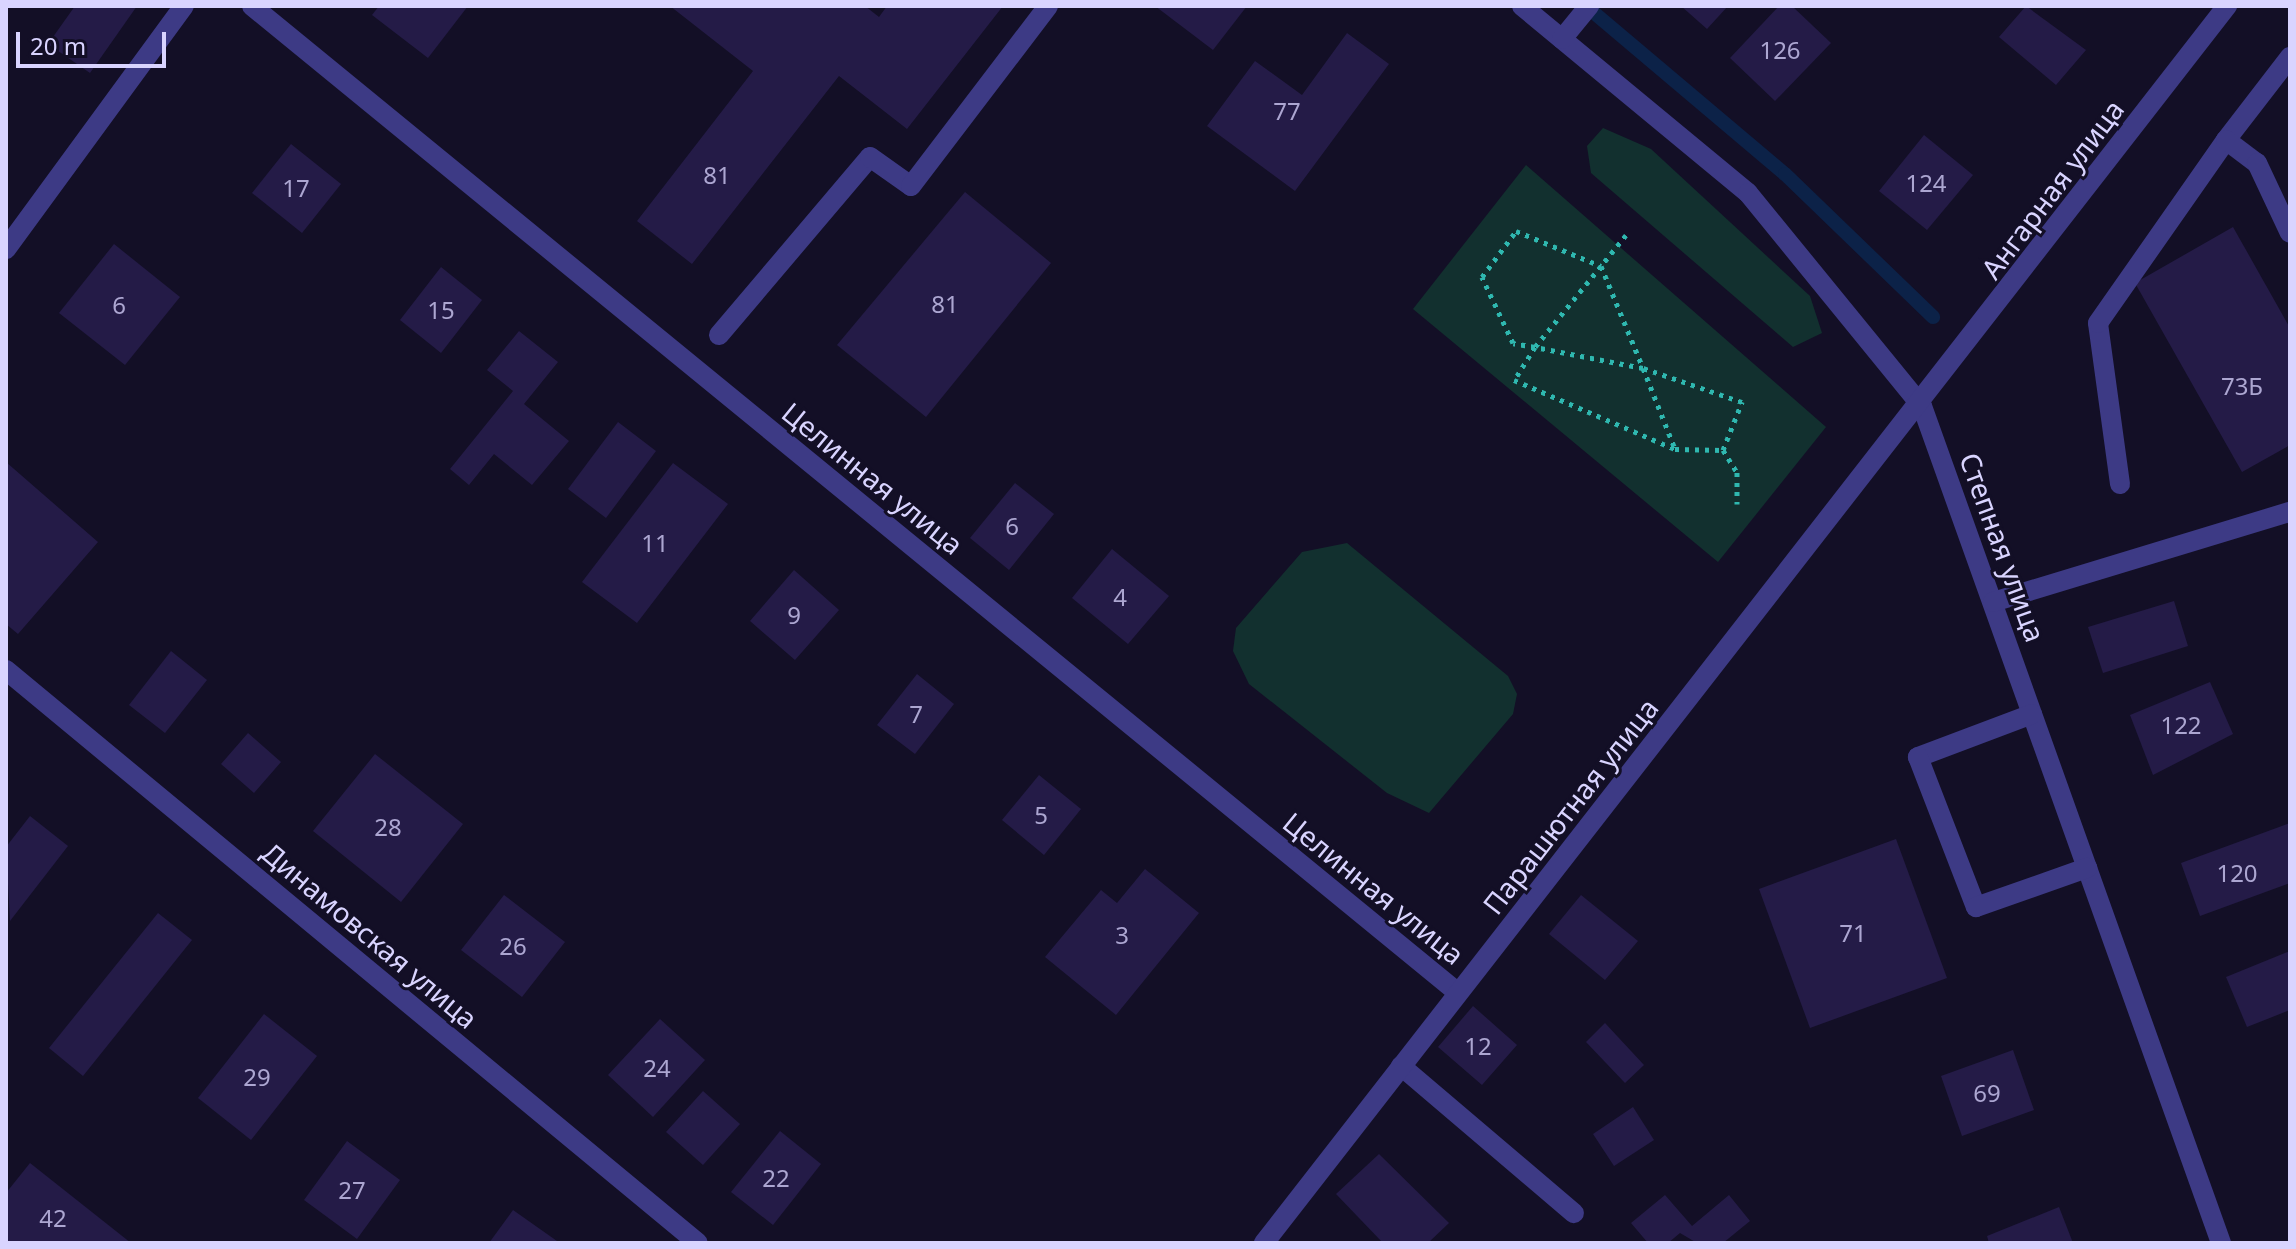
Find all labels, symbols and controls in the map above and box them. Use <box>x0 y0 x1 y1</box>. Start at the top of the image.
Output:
scale bar <box>20 16 170 66</box>
text: 20 m <box>30 29 86 62</box>
house number: 126 <box>1759 36 1801 64</box>
street label: Ангарная улица <box>1974 93 2130 285</box>
house number: 77 <box>1273 97 1301 125</box>
house number: 81 <box>703 161 731 189</box>
house number: 124 <box>1905 169 1947 197</box>
house number: 17 <box>282 174 310 202</box>
house number: 81 <box>931 290 959 318</box>
house number: 6 <box>112 291 126 319</box>
house number: 15 <box>427 296 455 324</box>
house number: 73Б <box>2221 372 2263 400</box>
street label: Целинная улица <box>776 395 970 561</box>
street label: Степная улица <box>1953 448 2053 646</box>
house number: 6 <box>1005 512 1019 540</box>
house number: 11 <box>641 529 669 557</box>
house number: 4 <box>1113 583 1127 611</box>
house number: 9 <box>787 601 801 629</box>
street label: Парашютная улица <box>1475 691 1665 921</box>
house number: 7 <box>909 700 923 728</box>
house number: 122 <box>2160 711 2202 739</box>
house number: 5 <box>1034 801 1048 829</box>
street label: Целинная улица <box>1277 805 1471 971</box>
house number: 28 <box>374 813 402 841</box>
street label: Динамовская улица <box>255 835 485 1035</box>
house number: 120 <box>2216 859 2258 887</box>
house number: 71 <box>1839 919 1867 947</box>
house number: 3 <box>1115 921 1129 949</box>
house number: 26 <box>499 932 527 960</box>
house number: 12 <box>1464 1032 1492 1060</box>
house number: 24 <box>643 1054 671 1082</box>
house number: 29 <box>243 1063 271 1091</box>
house number: 69 <box>1973 1079 2001 1107</box>
house number: 22 <box>762 1164 790 1192</box>
house number: 27 <box>338 1176 366 1204</box>
house number: 42 <box>39 1204 67 1232</box>

